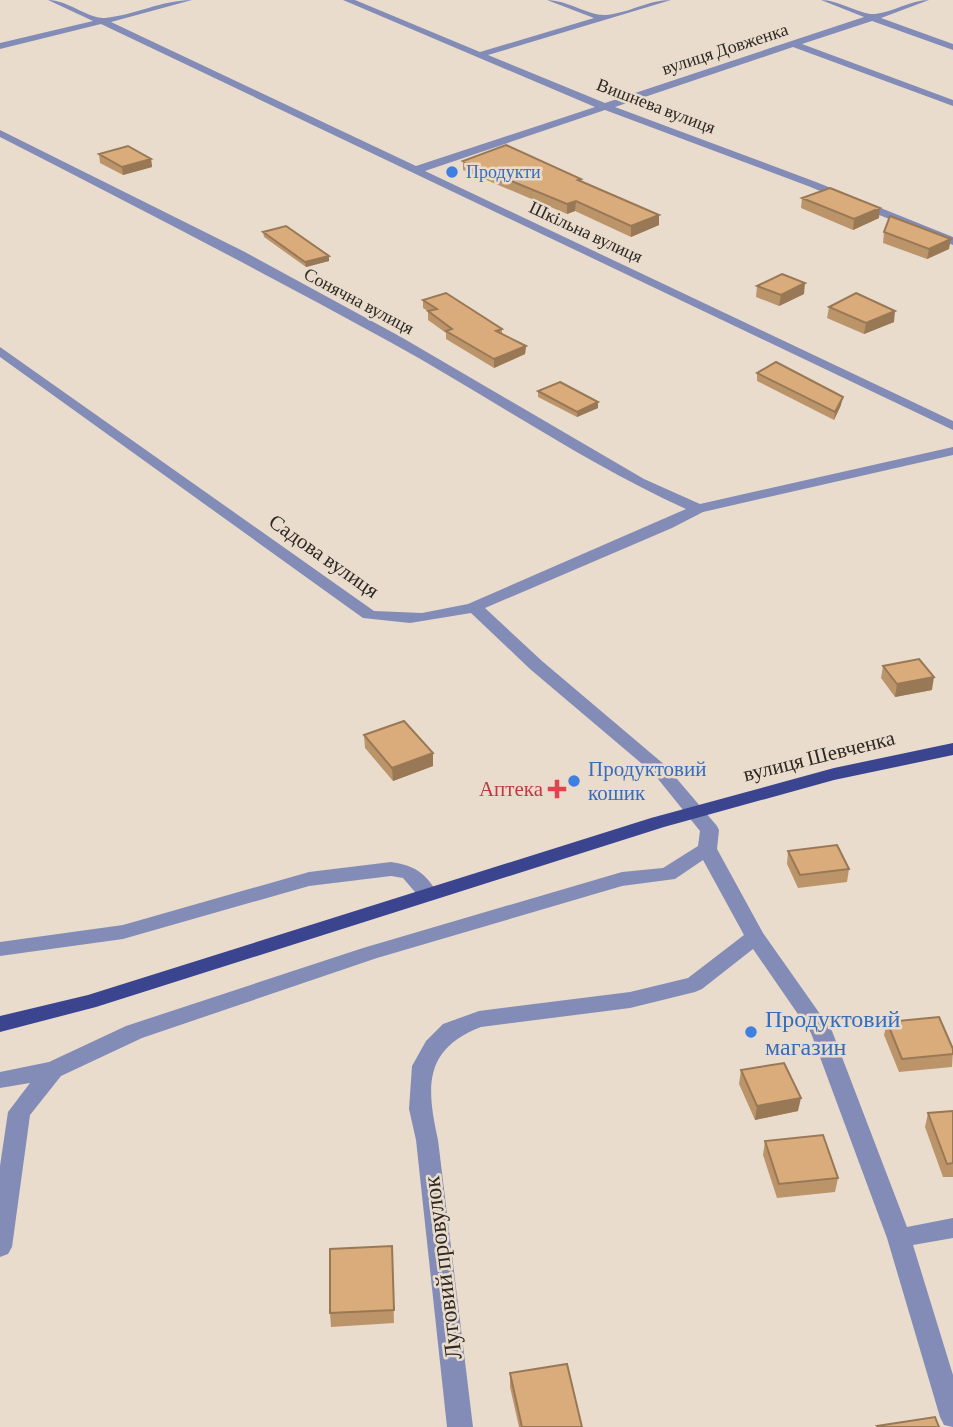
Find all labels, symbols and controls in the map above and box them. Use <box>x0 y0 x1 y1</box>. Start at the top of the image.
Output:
street label: вулиця Довженка <box>659 19 791 79</box>
street label: Вишнева вулиця <box>594 74 718 138</box>
place label: Продукти <box>466 162 541 182</box>
marker: Продукти <box>444 164 460 180</box>
street label: Шкільна вулиця <box>526 197 646 267</box>
street label: Сонячна вулиця <box>301 264 417 338</box>
street label: Садова вулиця <box>264 509 384 603</box>
street label: вулиця Шевченка <box>741 725 898 786</box>
place label: Продуктовий кошик <box>588 757 706 805</box>
marker: Продуктовий кошик <box>566 773 582 789</box>
place label: Аптека <box>479 777 544 801</box>
marker: Аптека <box>549 781 565 797</box>
place label: Продуктовий магазин <box>765 1005 901 1060</box>
marker: Продуктовий магазин <box>743 1024 759 1040</box>
street label: Луговий провулок <box>417 1175 467 1361</box>

